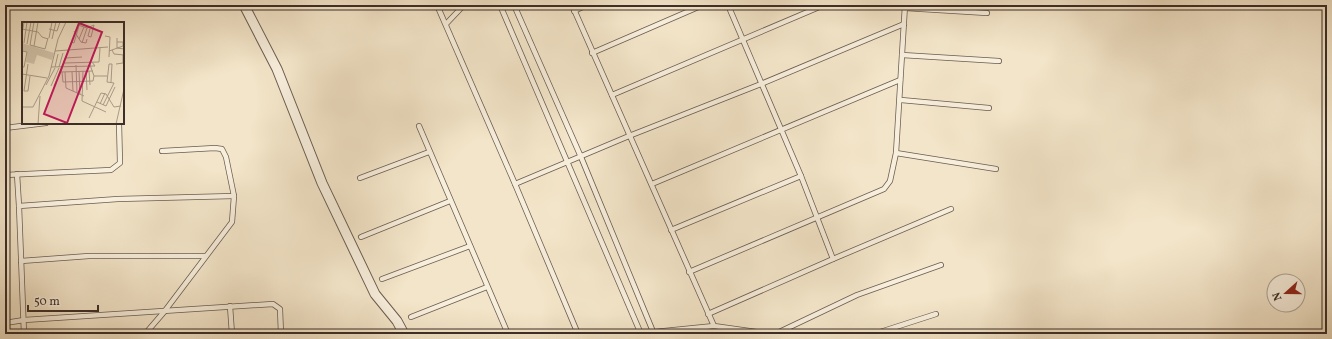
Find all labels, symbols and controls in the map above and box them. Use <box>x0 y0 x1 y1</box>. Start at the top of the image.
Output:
inset map <box>22 22 124 124</box>
north arrow <box>1266 273 1306 313</box>
scale bar <box>28 287 98 313</box>
text: N <box>1270 290 1286 302</box>
text: 50 m <box>34 294 60 310</box>

